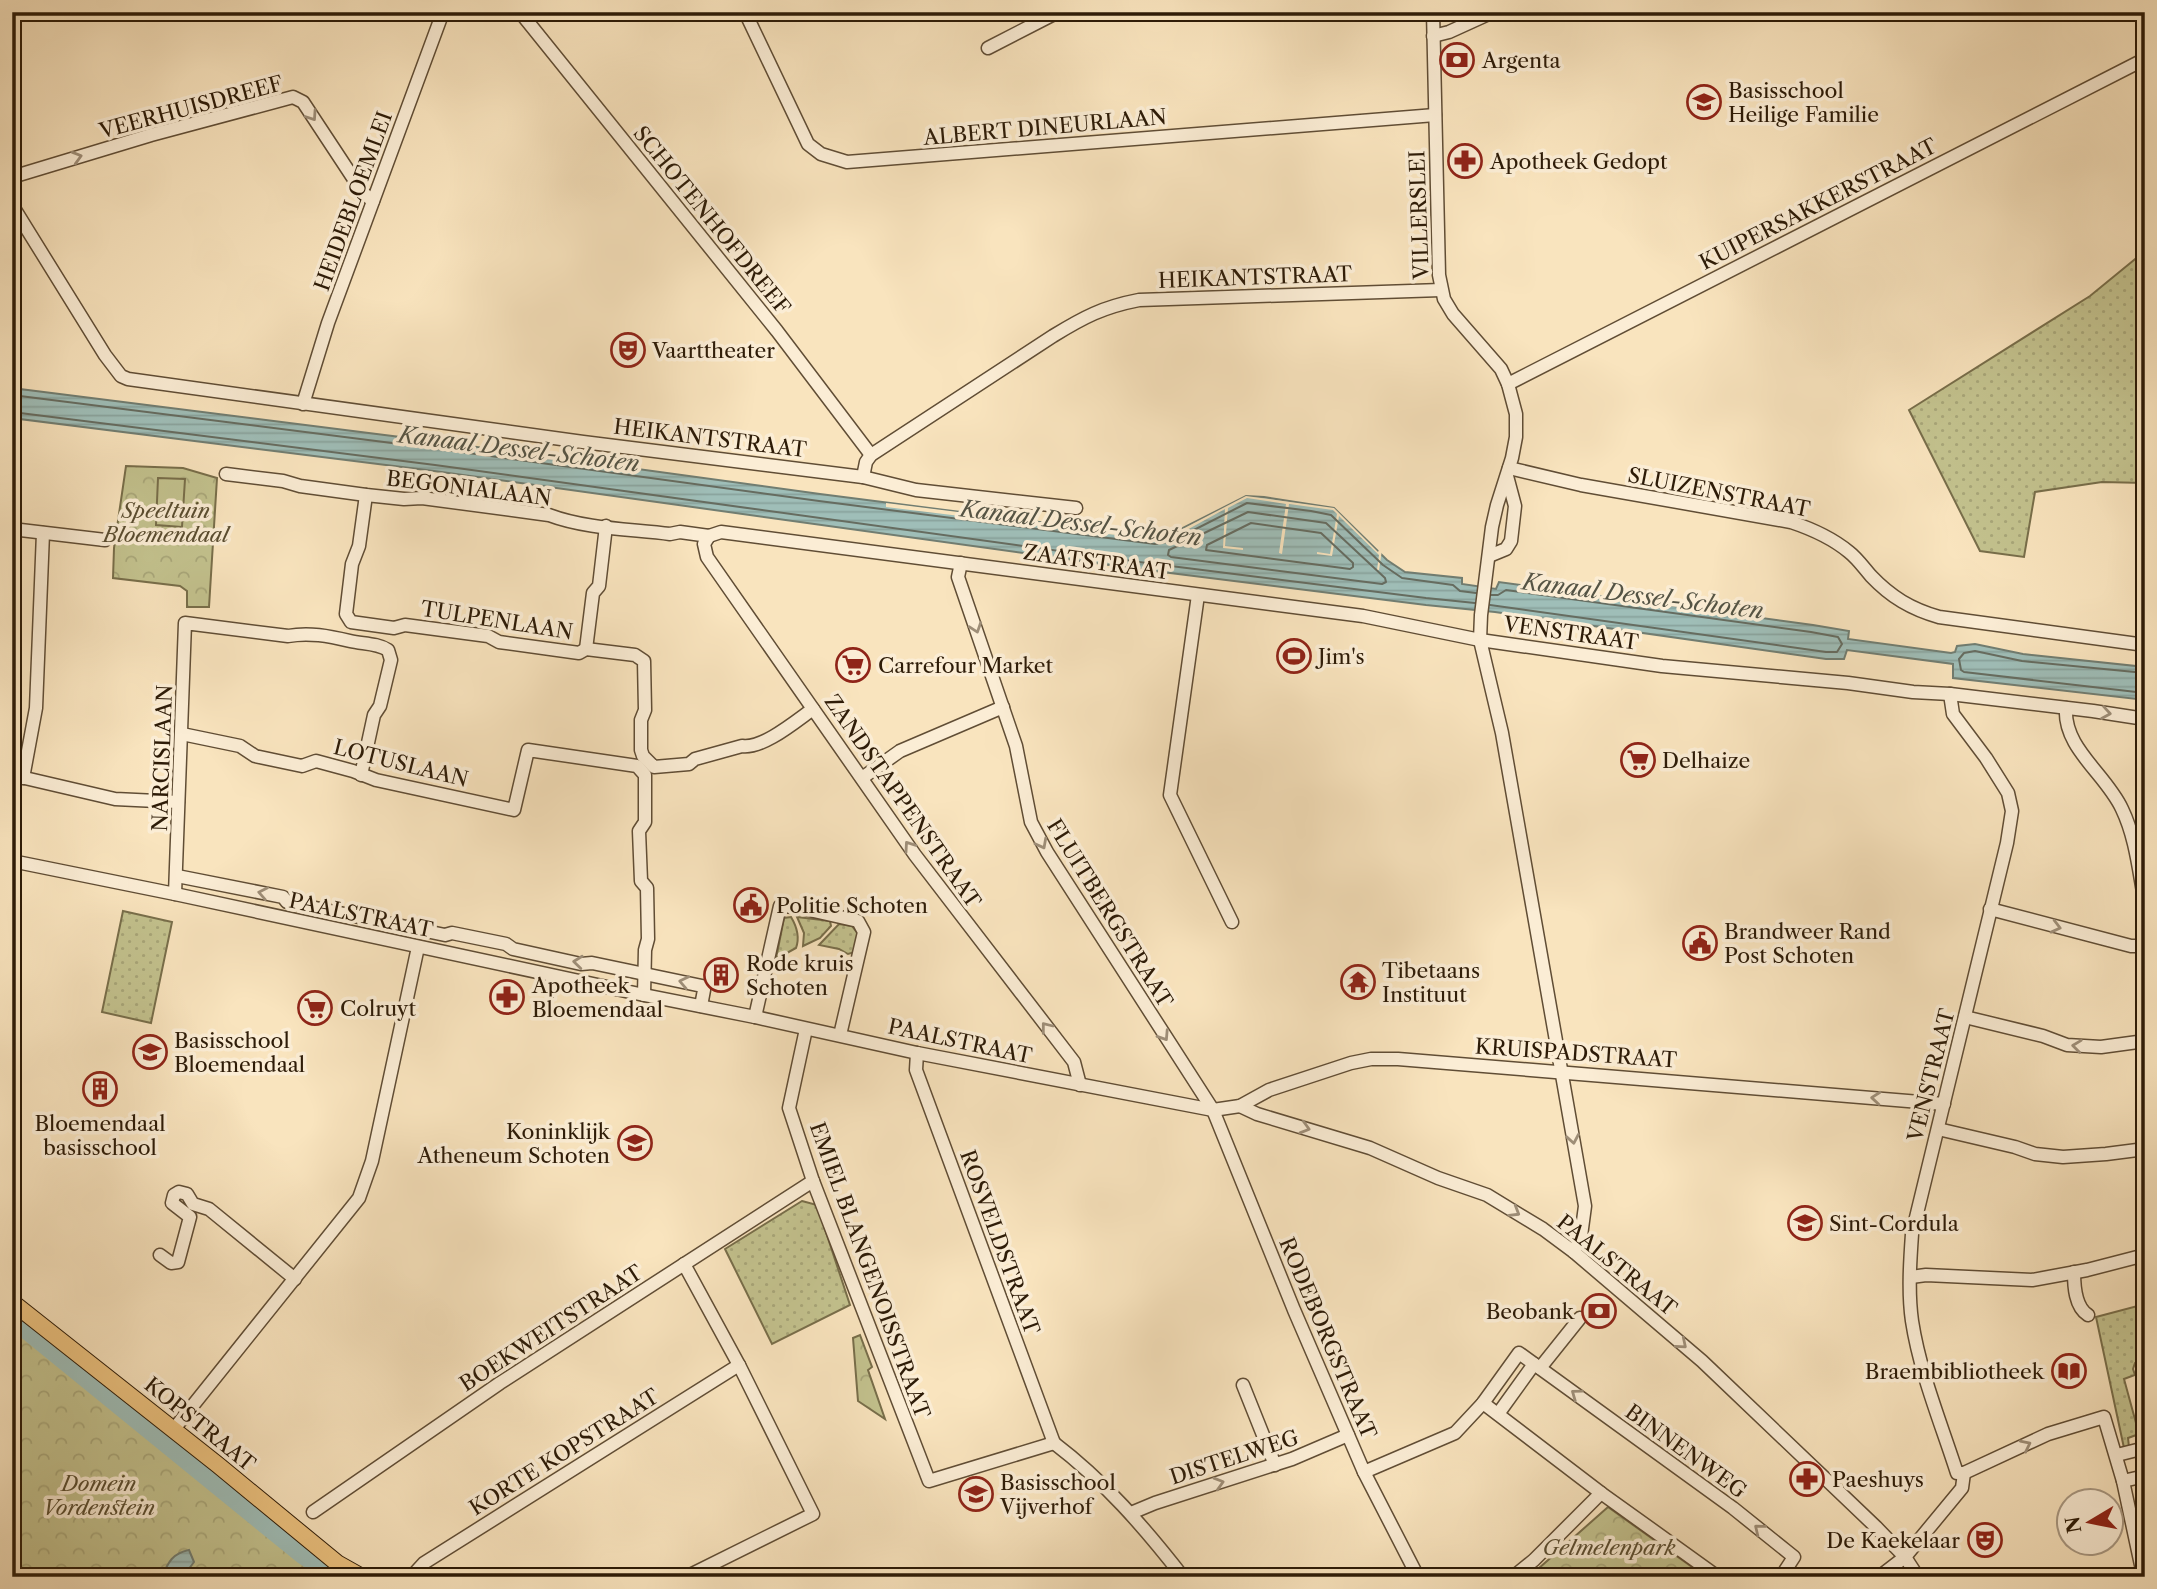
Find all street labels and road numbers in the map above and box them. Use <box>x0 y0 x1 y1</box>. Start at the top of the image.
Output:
street label: VEERHUISDREEF <box>96 70 286 144</box>
street label: ALBERT DINEURLAAN <box>921 104 1168 150</box>
street label: HEIDEBLOEMLEI <box>309 108 397 294</box>
street label: SCHOTENHOFDREEF <box>628 121 796 319</box>
street label: KUIPERSAKKERSTRAAT <box>1695 133 1941 275</box>
street label: VILLERSLEI <box>1404 150 1434 281</box>
street label: HEIKANTSTRAAT <box>1157 261 1353 293</box>
street label: HEIKANTSTRAAT <box>612 414 808 462</box>
street label: SLUIZENSTRAAT <box>1626 462 1813 522</box>
street label: BEGONIALAAN <box>385 465 553 511</box>
street label: ZAATSTRAAT <box>1022 539 1172 585</box>
street label: TULPENLAAN <box>419 596 575 644</box>
street label: VENSTRAAT <box>1501 611 1640 655</box>
street label: NARCISLAAN <box>147 684 177 832</box>
street label: ZANDSTAPPENSTRAAT <box>820 690 986 913</box>
street label: LOTUSLAAN <box>331 734 471 792</box>
street label: FLUITBERGSTRAAT <box>1042 814 1178 1012</box>
street label: PAALSTRAAT <box>287 888 436 943</box>
street label: VENSTRAAT <box>1902 1006 1960 1145</box>
street label: PAALSTRAAT <box>886 1014 1035 1069</box>
street label: KRUISPADSTRAAT <box>1474 1033 1678 1073</box>
street label: EMIEL BLANGENOISSTRAAT <box>805 1119 935 1422</box>
street label: ROSVELDSTRAAT <box>955 1146 1045 1338</box>
street label: PAALSTRAAT <box>1552 1209 1682 1321</box>
street label: RODEBORGSTRAAT <box>1274 1233 1382 1443</box>
street label: BOEKWEITSTRAAT <box>455 1259 647 1396</box>
street label: KOPSTRAAT <box>140 1372 261 1476</box>
street label: KORTE KOPSTRAAT <box>465 1383 663 1520</box>
street label: BINNENWEG <box>1621 1399 1751 1503</box>
street label: DISTELWEG <box>1166 1424 1302 1490</box>

